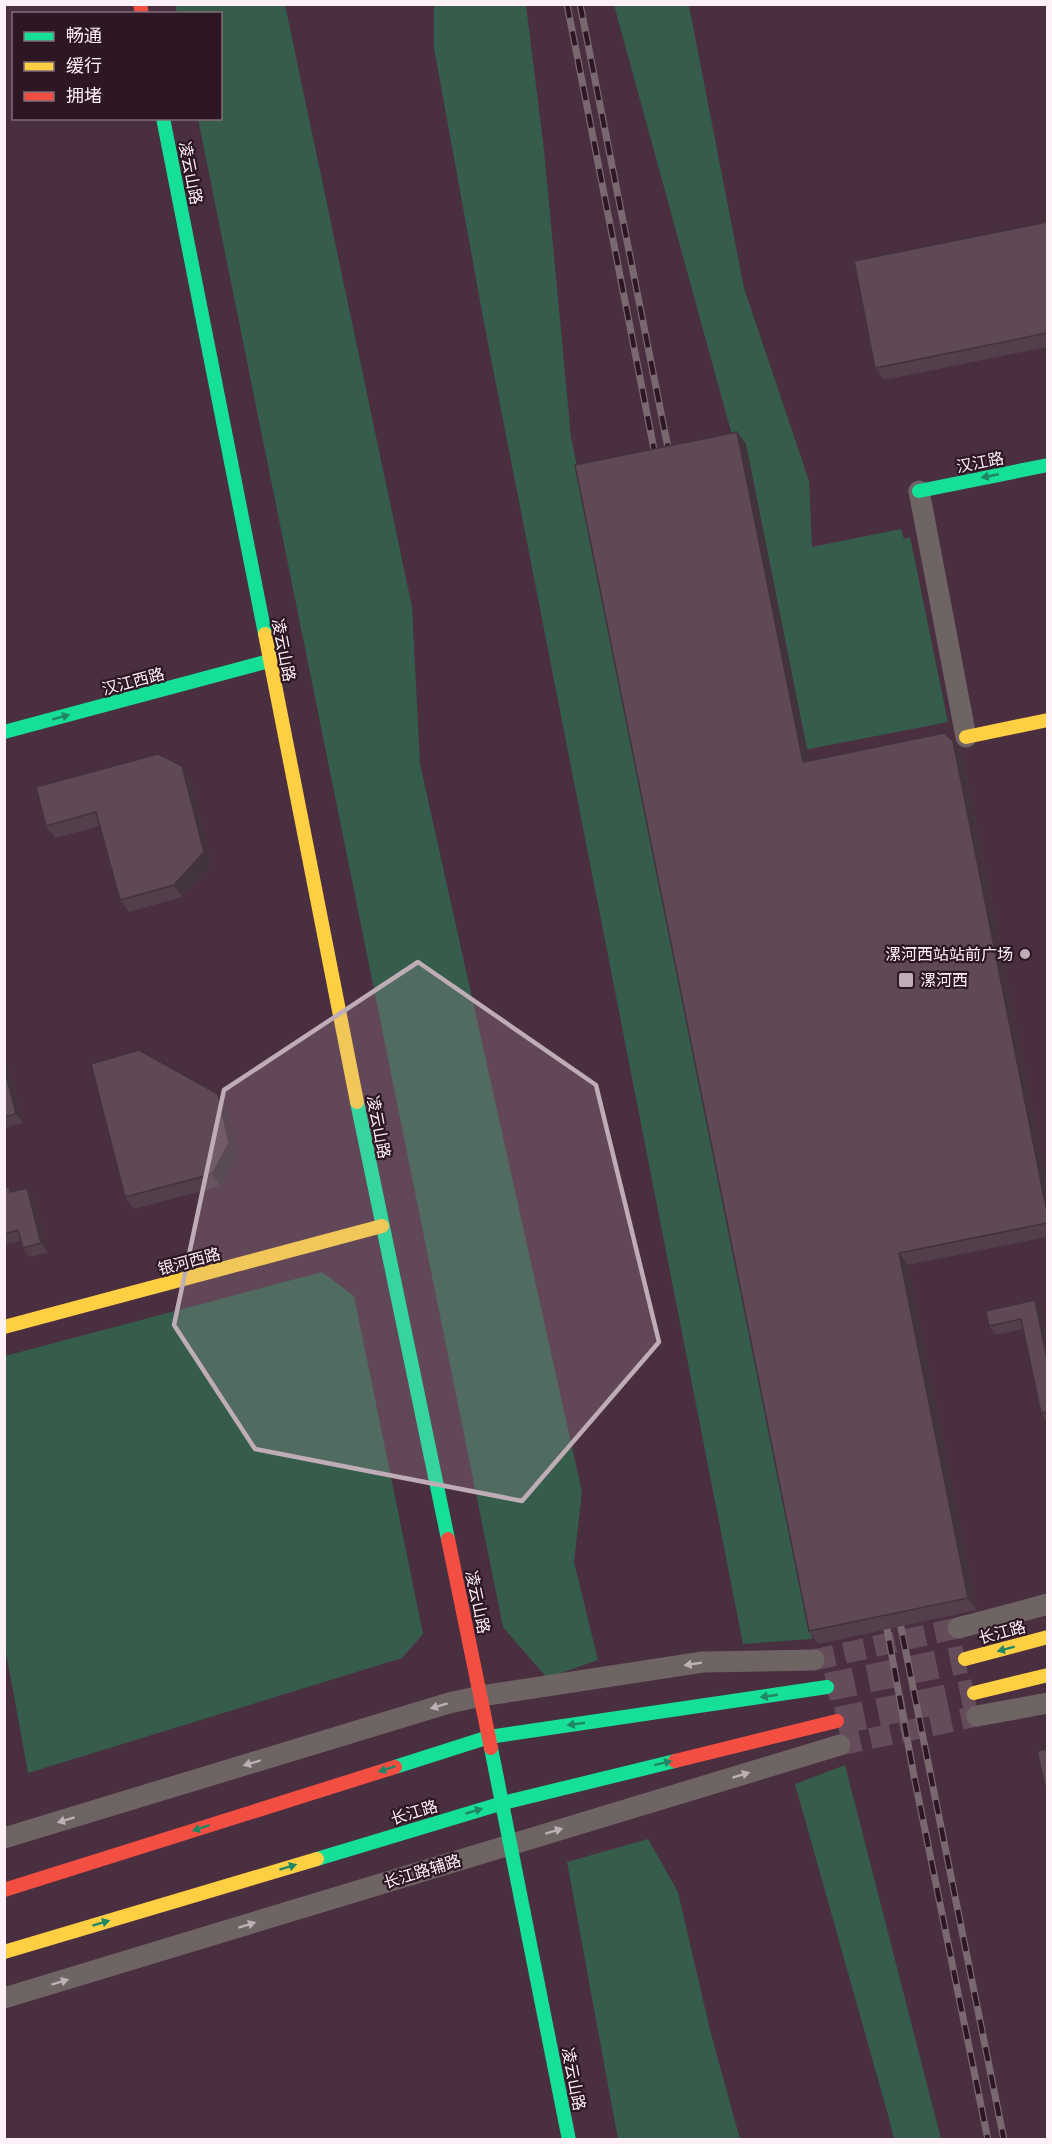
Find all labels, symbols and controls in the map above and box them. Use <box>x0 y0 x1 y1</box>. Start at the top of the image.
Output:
legend <box>12 12 222 120</box>
text: 畅通 <box>66 24 102 46</box>
text: 缓行 <box>66 54 102 76</box>
text: 拥堵 <box>66 84 102 106</box>
street label: 凌云山路 <box>175 140 207 206</box>
street label: 汉江路 <box>955 448 1005 476</box>
one-way arrow <box>980 472 999 481</box>
street label: 凌云山路 <box>268 617 300 683</box>
street label: 汉江西路 <box>99 663 167 699</box>
one-way arrow <box>52 712 70 721</box>
place label: 漯河西站站前广场 <box>885 944 1013 964</box>
marker: 漯河西站站前广场 <box>1018 947 1032 961</box>
place label: 漯河西 <box>920 970 968 990</box>
marker: 漯河西 <box>897 971 915 989</box>
street label: 凌云山路 <box>363 1094 395 1160</box>
street label: 银河西路 <box>155 1243 223 1279</box>
street label: 凌云山路 <box>462 1569 494 1635</box>
street label: 长江路 <box>976 1616 1028 1648</box>
one-way arrow <box>997 1645 1015 1654</box>
one-way arrow <box>683 1659 702 1668</box>
one-way arrow <box>760 1691 779 1700</box>
one-way arrow <box>430 1702 448 1711</box>
one-way arrow <box>567 1720 586 1729</box>
one-way arrow <box>654 1758 673 1768</box>
one-way arrow <box>243 1759 261 1768</box>
one-way arrow <box>378 1765 396 1775</box>
one-way arrow <box>732 1770 750 1779</box>
street label: 长江路 <box>388 1795 440 1829</box>
one-way arrow <box>466 1806 484 1815</box>
one-way arrow <box>57 1816 75 1825</box>
one-way arrow <box>192 1824 210 1833</box>
one-way arrow <box>545 1826 563 1835</box>
street label: 长江路辅路 <box>381 1850 463 1892</box>
one-way arrow <box>279 1862 297 1871</box>
one-way arrow <box>92 1918 110 1927</box>
one-way arrow <box>238 1920 256 1929</box>
one-way arrow <box>52 1977 70 1986</box>
street label: 凌云山路 <box>558 2046 590 2112</box>

